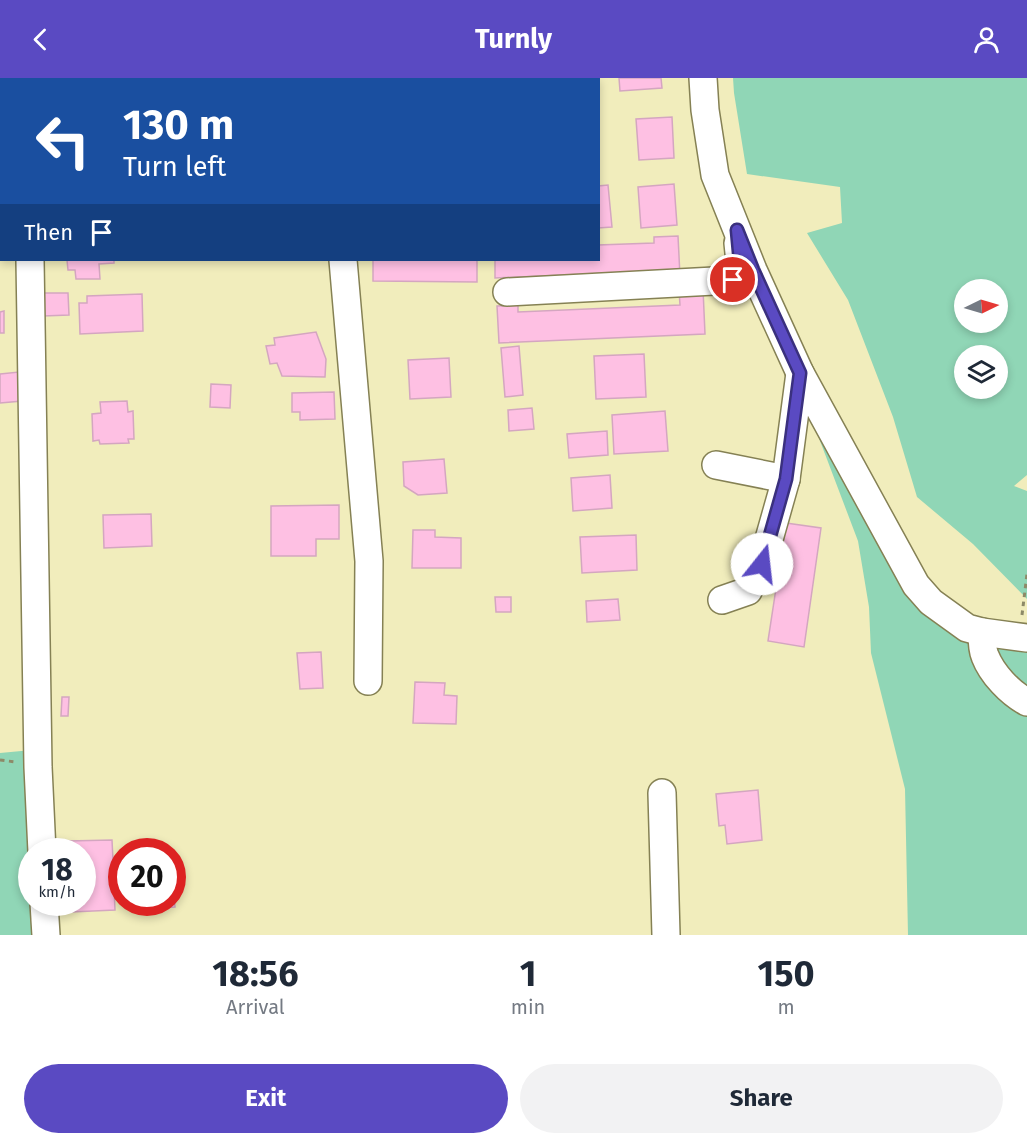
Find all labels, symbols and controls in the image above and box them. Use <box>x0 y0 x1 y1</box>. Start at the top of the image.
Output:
icon: back <box>24 23 57 56</box>
text: Turnly <box>475 23 552 55</box>
icon: person <box>970 23 1003 56</box>
text: 130 m <box>123 100 234 150</box>
icon: left <box>24 102 102 180</box>
text: Turn left <box>123 151 226 183</box>
icon: arrive <box>85 216 118 249</box>
text: Then <box>24 219 73 246</box>
pin <box>707 254 758 305</box>
icon: arrive <box>716 263 749 296</box>
north arrow <box>954 279 1008 333</box>
map controls <box>954 279 1008 399</box>
button: layers <box>954 345 1008 399</box>
position arrow <box>730 532 794 596</box>
speed limit sign: 20 <box>108 838 186 916</box>
text: 18 <box>41 852 73 888</box>
text: km/h <box>38 883 76 901</box>
text: 18:56 <box>212 952 298 996</box>
text: 1 <box>520 952 536 996</box>
text: 150 <box>758 952 815 996</box>
text: Arrival <box>226 995 285 1019</box>
text: min <box>511 995 545 1019</box>
text: m <box>778 995 795 1019</box>
button: Exit <box>24 1064 508 1133</box>
button: Share <box>520 1064 1003 1133</box>

